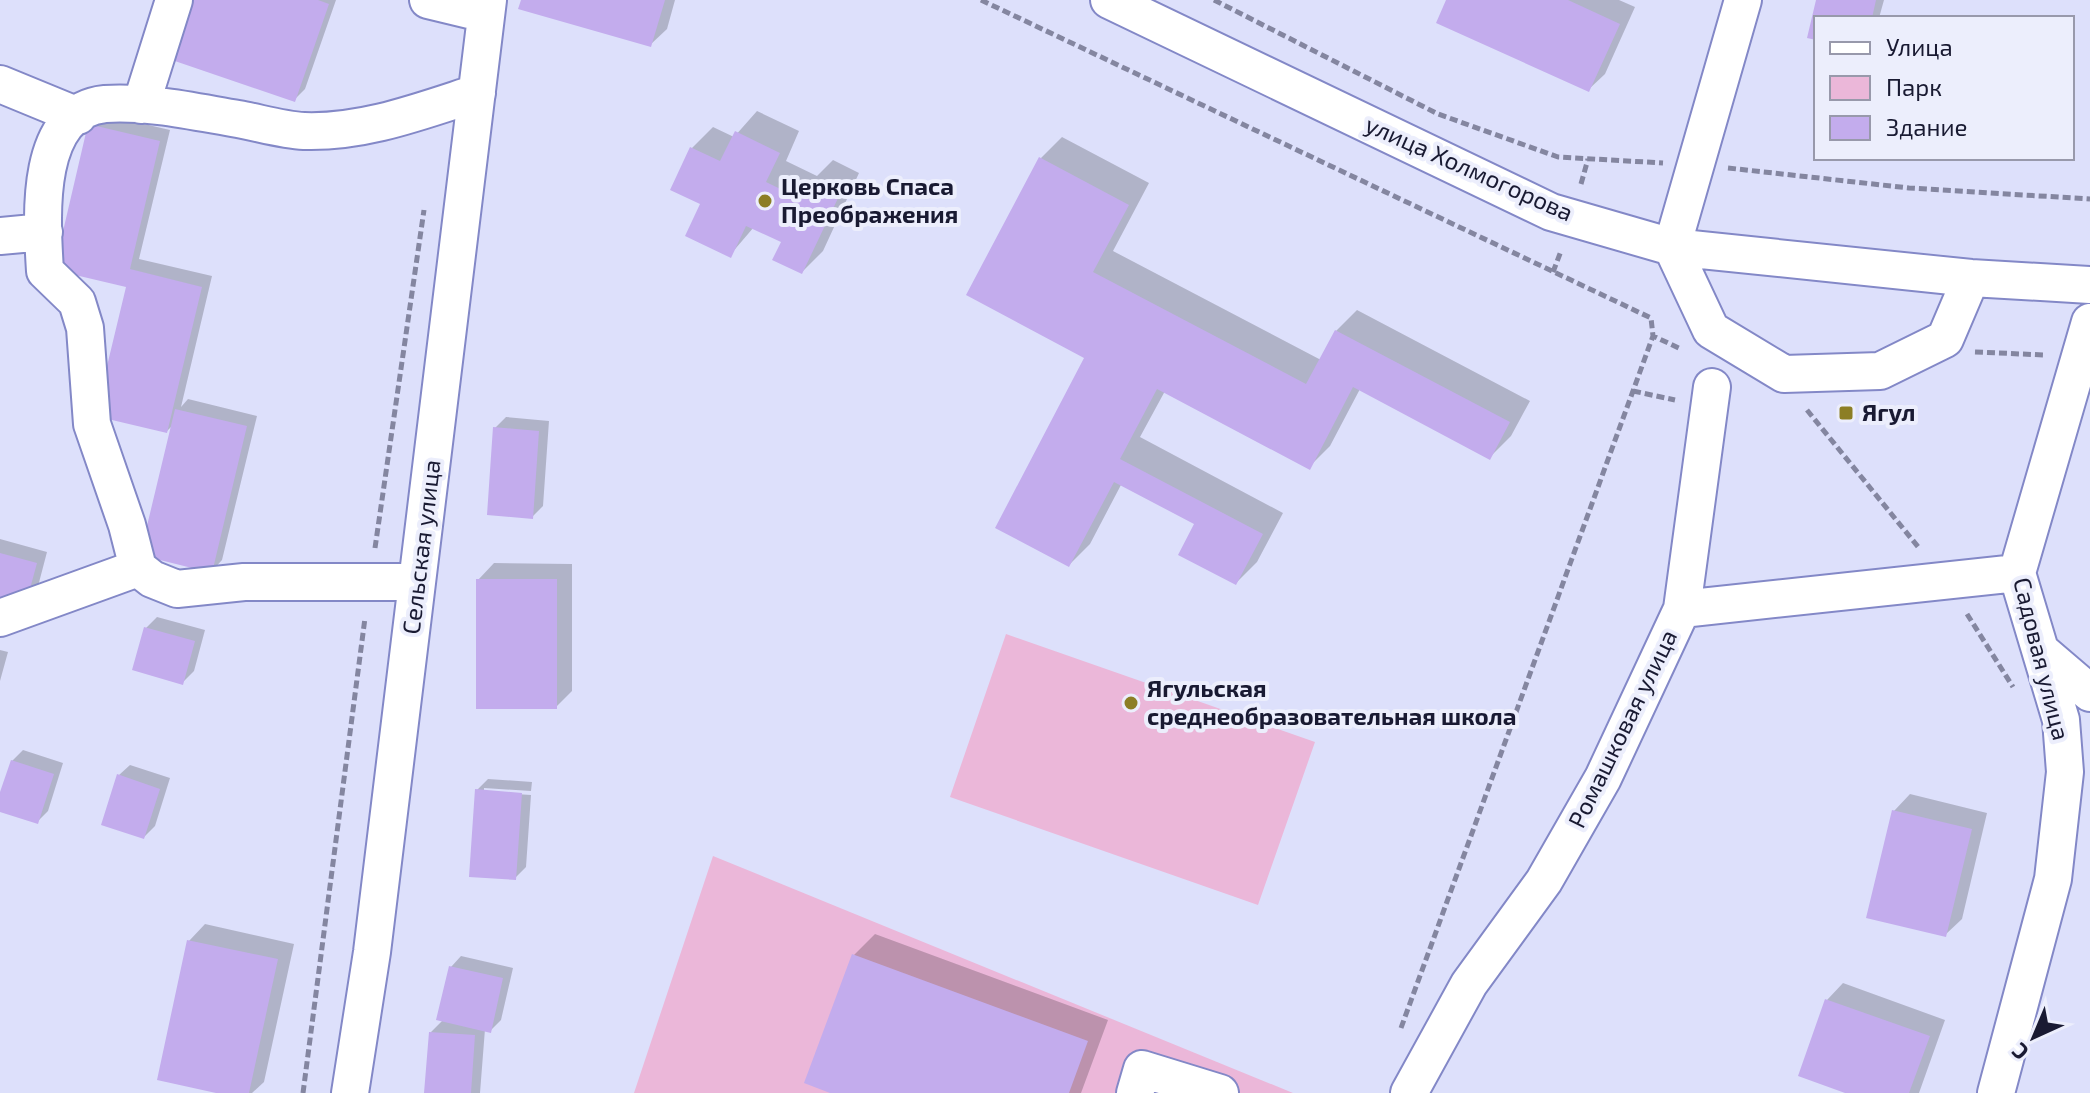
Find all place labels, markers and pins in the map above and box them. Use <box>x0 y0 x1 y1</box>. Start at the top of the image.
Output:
place label: Церковь Спаса Преображения <box>781 171 958 228</box>
marker: Церковь Спаса Преображения <box>756 192 774 210</box>
place label: Ягул <box>1862 397 1916 426</box>
marker: Ягул <box>1837 404 1855 422</box>
place label: Ягульская среднеобразовательная школа <box>1147 673 1517 730</box>
marker: Ягульская среднеобразовательная школа <box>1122 694 1140 712</box>

